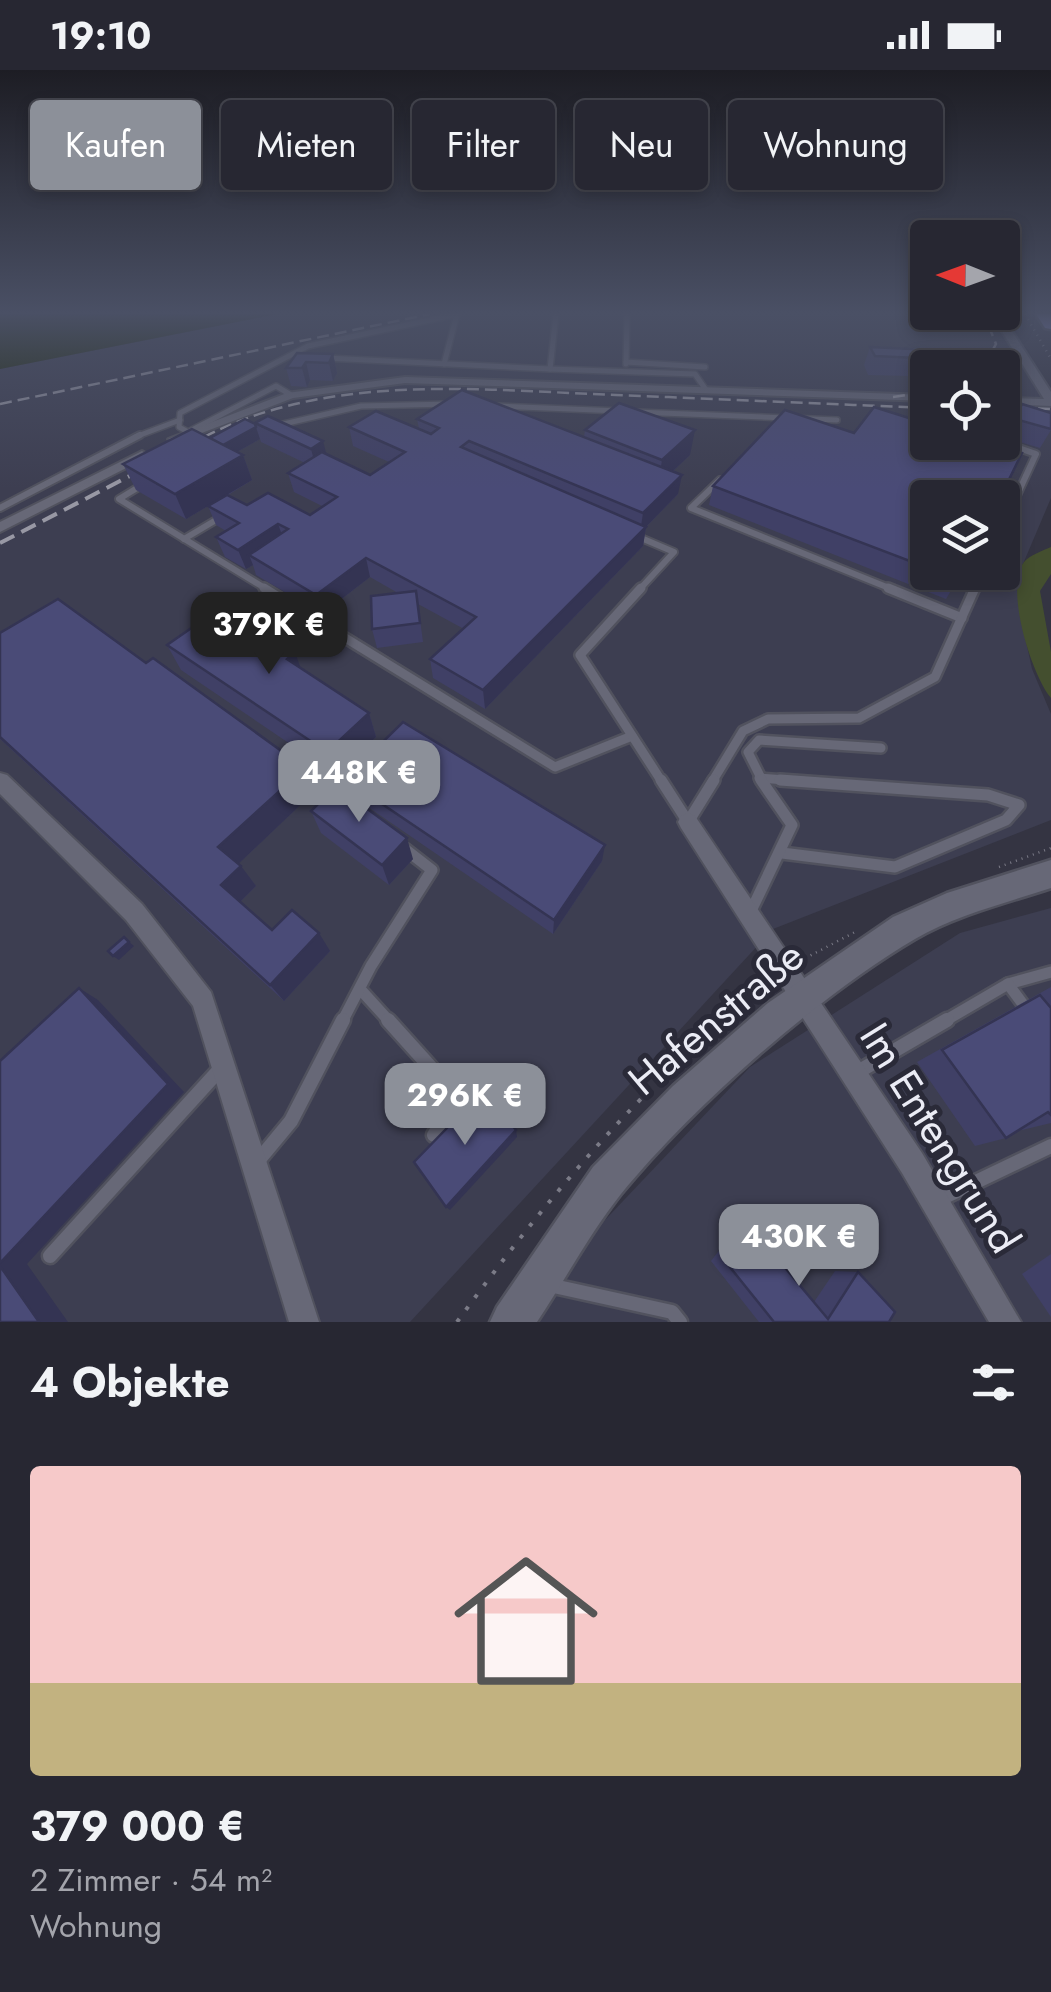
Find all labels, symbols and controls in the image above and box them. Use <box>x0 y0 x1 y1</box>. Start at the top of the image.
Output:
text: 19:10 <box>50 8 152 63</box>
chip: Kaufen <box>30 100 201 190</box>
chip: Mieten <box>221 100 392 190</box>
chip: Filter <box>412 100 555 190</box>
chip: Neu <box>575 100 708 190</box>
chip: Wohnung <box>728 100 943 190</box>
north arrow <box>910 220 1020 330</box>
map controls <box>910 220 1020 590</box>
button: locate <box>910 350 1020 460</box>
button: layers <box>910 480 1020 590</box>
pin: 379K € <box>188 592 350 677</box>
text: 379K € <box>212 601 326 647</box>
pin: 448K € <box>278 740 440 825</box>
text: 448K € <box>300 749 418 795</box>
street label: Hafenstraße <box>615 926 817 1110</box>
street label: Im Entengrund <box>845 1011 1035 1265</box>
pin: 296K € <box>384 1063 546 1148</box>
text: 296K € <box>407 1072 523 1118</box>
pin: 430K € <box>718 1204 880 1289</box>
text: 430K € <box>741 1213 857 1259</box>
text: 4 Objekte <box>30 1352 229 1413</box>
icon: filters <box>966 1355 1021 1410</box>
icon: home <box>436 1531 616 1711</box>
text: 379 000 € <box>30 1796 245 1857</box>
text: 2 Zimmer · 54 m² <box>30 1857 272 1903</box>
text: Wohnung <box>30 1903 162 1949</box>

